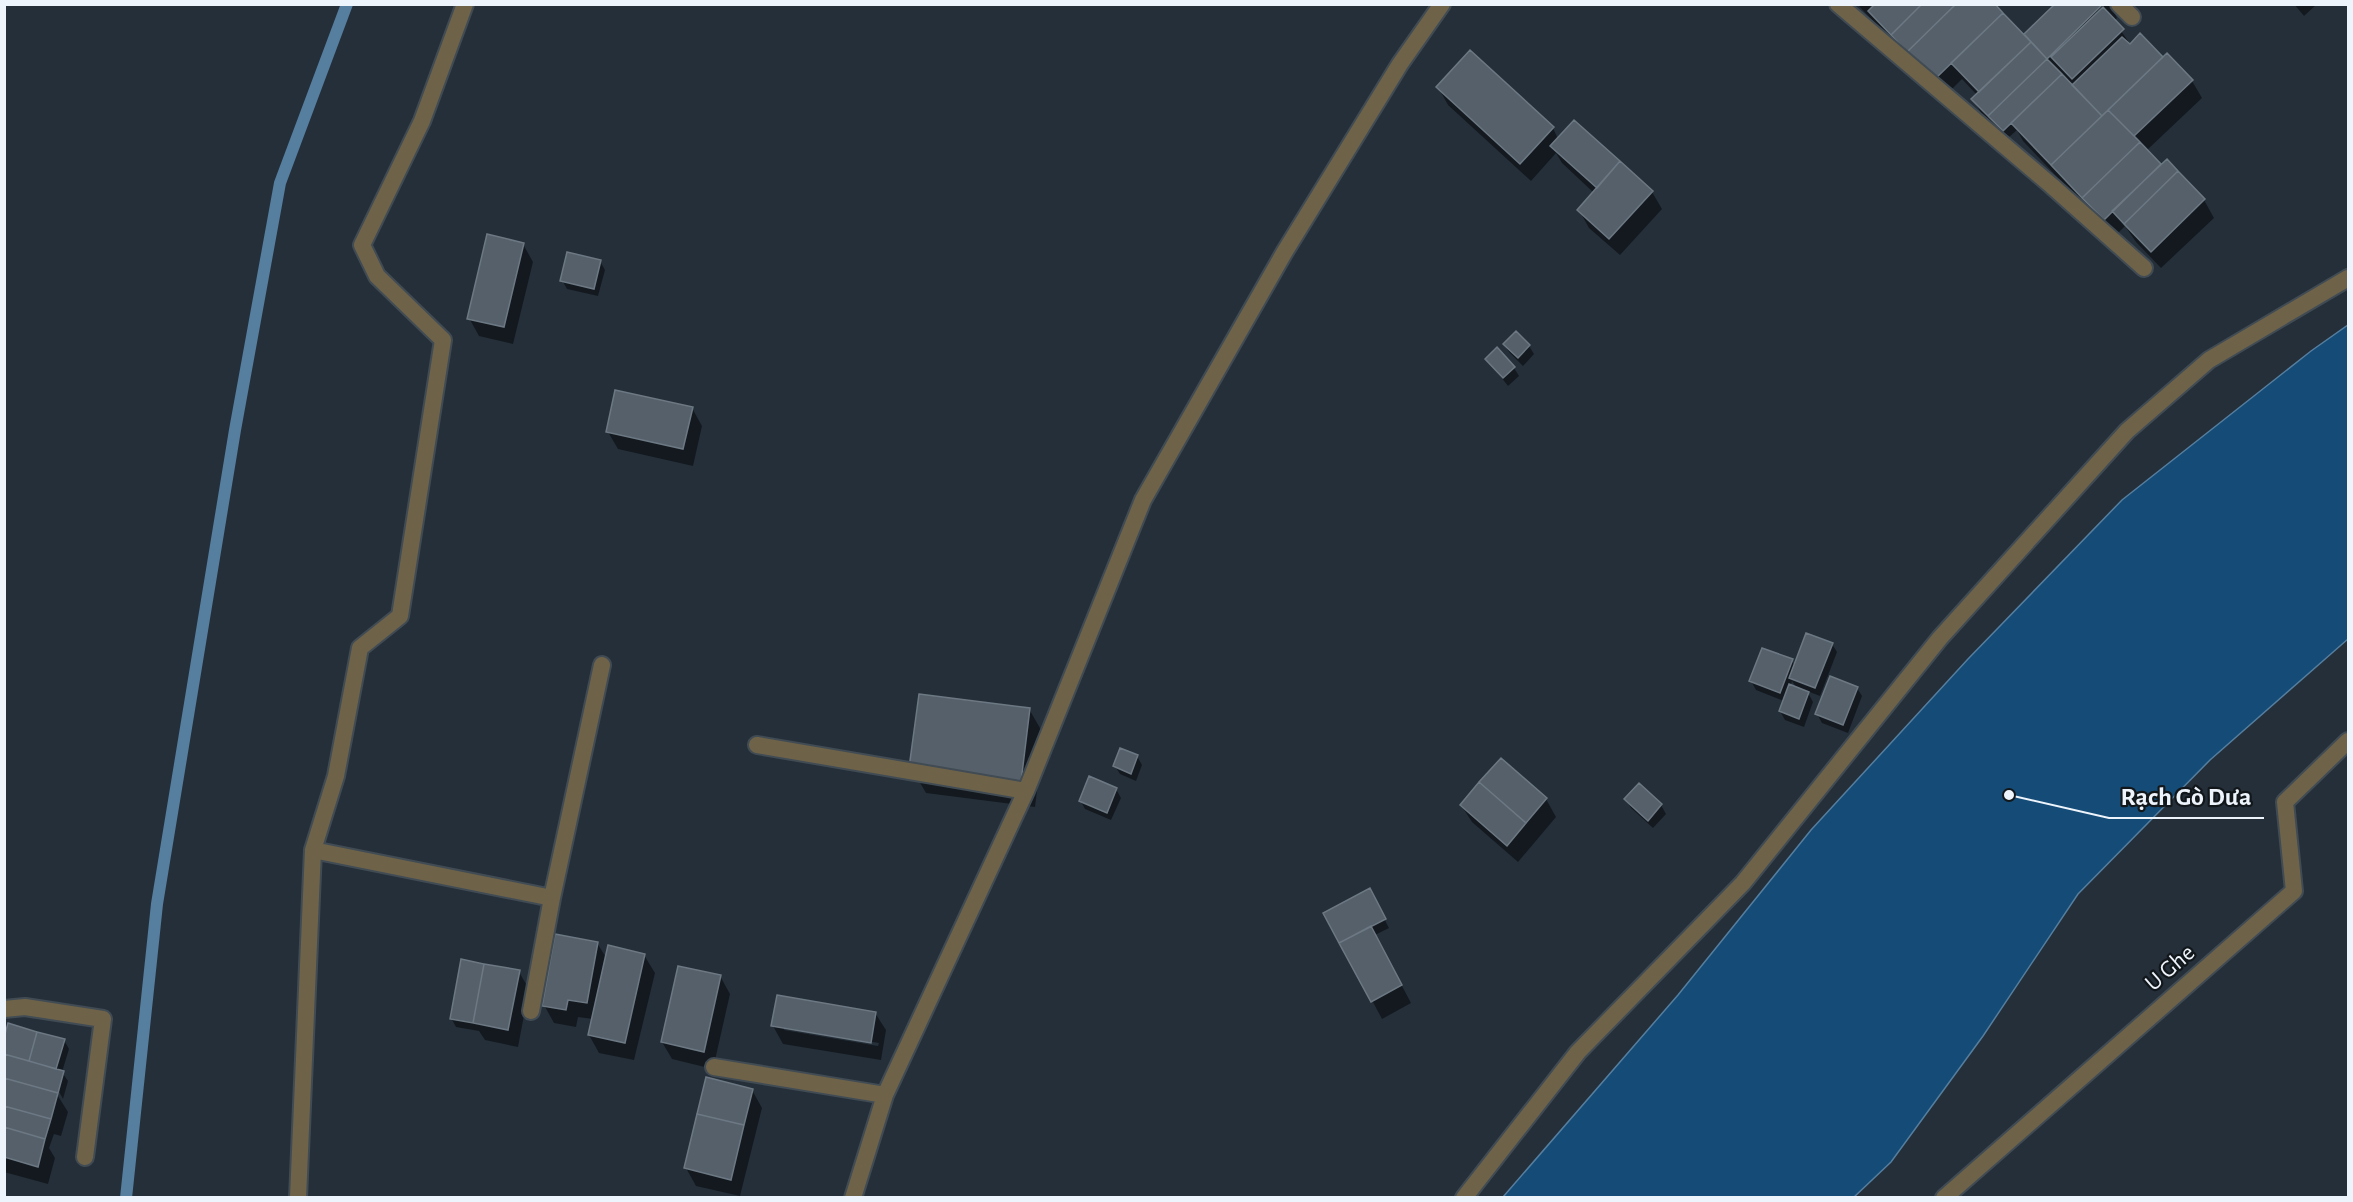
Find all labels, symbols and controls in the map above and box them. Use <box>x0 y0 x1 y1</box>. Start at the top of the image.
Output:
callout: Rạch Gò Dưa <box>2109 774 2264 818</box>
text: Rạch Gò Dưa <box>2121 784 2251 810</box>
street label: U Ghe <box>2141 940 2199 996</box>

